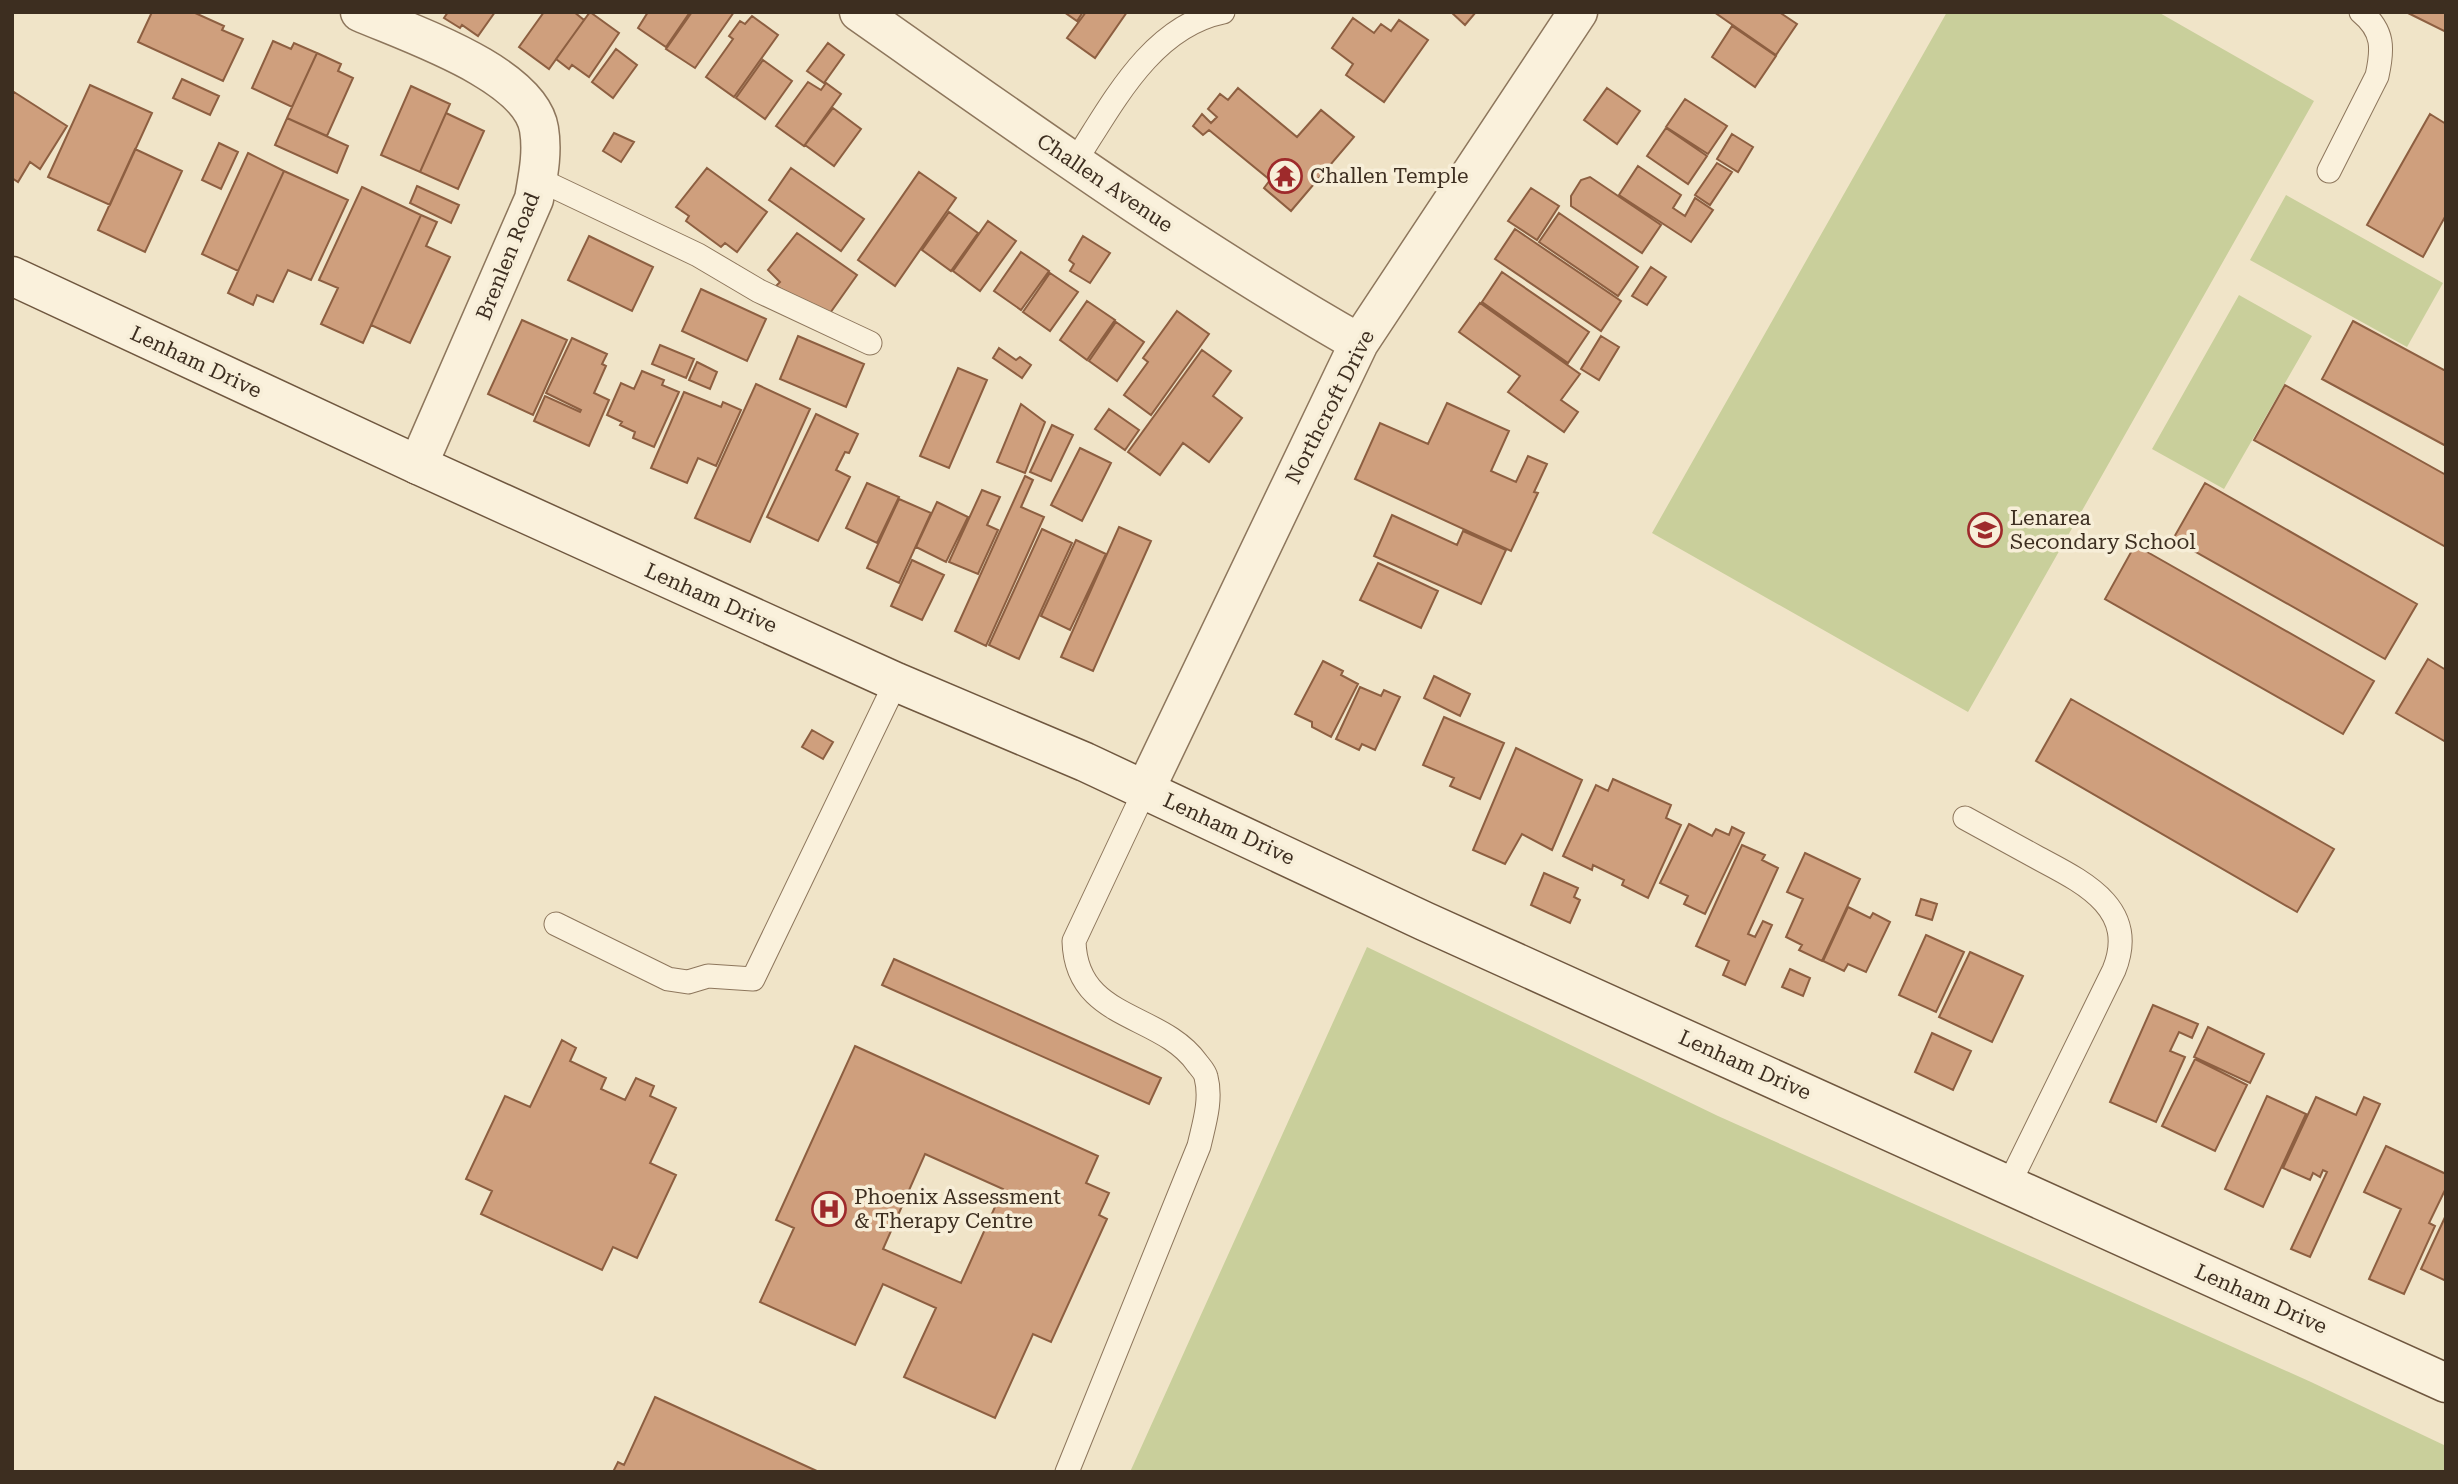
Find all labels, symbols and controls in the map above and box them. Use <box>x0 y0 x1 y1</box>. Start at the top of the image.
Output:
street label: Challen Avenue <box>1033 129 1177 237</box>
temple icon: Challen Temple <box>1266 157 1304 195</box>
place label: Challen Temple <box>1310 164 1469 188</box>
street label: Brenlen Road <box>471 188 545 323</box>
street label: Lenham Drive <box>127 321 265 403</box>
street label: Northcroft Drive <box>1281 326 1379 488</box>
place label: Lenarea Secondary School <box>2010 506 2196 554</box>
school or university icon: Lenarea Secondary School <box>1966 511 2004 549</box>
street label: Lenham Drive <box>641 558 781 638</box>
street label: Lenham Drive <box>1160 788 1298 870</box>
street label: Lenham Drive <box>1675 1025 1815 1105</box>
place label: Phoenix Assessment & Therapy Centre <box>854 1185 1061 1233</box>
hospital icon: Phoenix Assessment & Therapy Centre <box>810 1190 848 1228</box>
street label: Lenham Drive <box>2191 1259 2331 1339</box>

